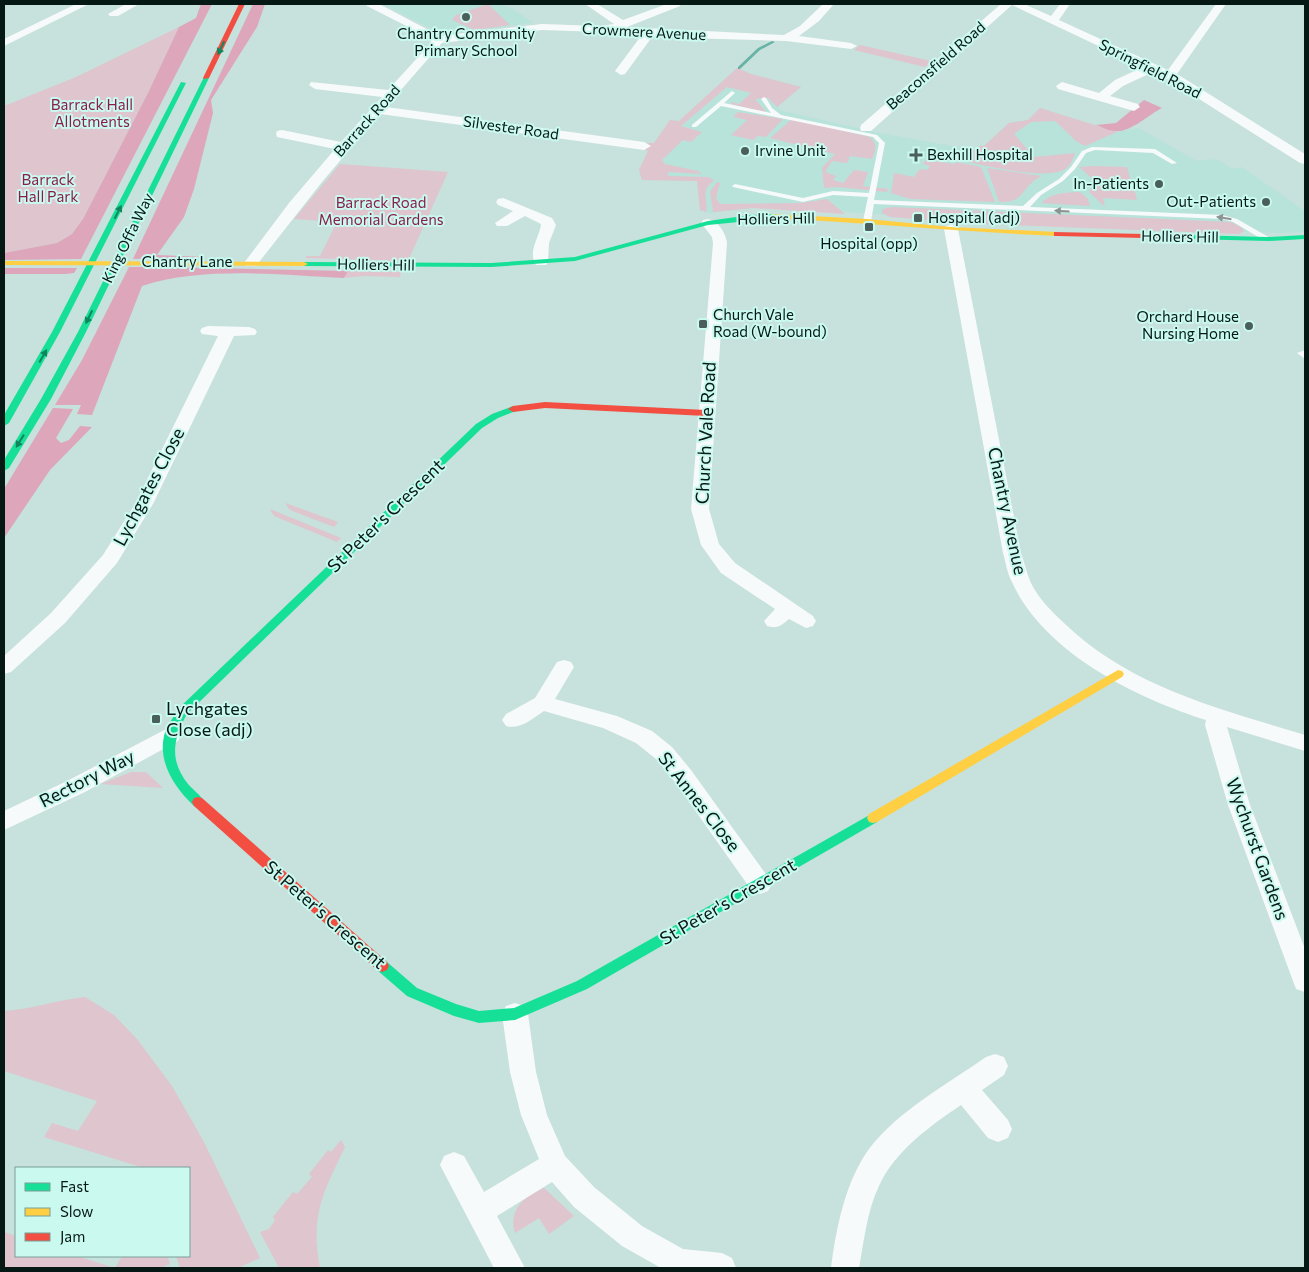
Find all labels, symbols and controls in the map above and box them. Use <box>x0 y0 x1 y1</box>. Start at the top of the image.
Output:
marker: Chantry Community Primary School <box>460 11 472 23</box>
street label: Beaconsfield Road <box>882 17 989 113</box>
street label: Crowmere Avenue <box>582 19 707 43</box>
place label: Chantry Community Primary School <box>397 24 535 59</box>
street label: Springfield Road <box>1096 35 1205 102</box>
one-way arrow <box>217 41 225 55</box>
street label: Barrack Road <box>329 81 403 160</box>
park label: Barrack Hall Allotments <box>51 95 133 130</box>
street label: Silvester Road <box>462 111 560 143</box>
place label: Irvine Unit <box>755 141 826 159</box>
marker: Irvine Unit <box>739 145 751 157</box>
place label: Bexhill Hospital <box>927 145 1033 163</box>
marker: Bexhill Hospital <box>909 148 923 162</box>
park label: Barrack Hall Park <box>18 170 78 205</box>
place label: In-Patients <box>1073 174 1149 192</box>
marker: In-Patients <box>1153 178 1165 190</box>
street label: King Offa Way <box>98 189 157 285</box>
place label: Out-Patients <box>1166 192 1256 210</box>
park label: Barrack Road Memorial Gardens <box>318 193 444 228</box>
marker: Out-Patients <box>1260 196 1272 208</box>
one-way arrow <box>114 204 122 219</box>
one-way arrow <box>1054 206 1070 214</box>
street label: Holliers Hill <box>737 208 815 228</box>
place label: Hospital (adj) <box>928 208 1020 226</box>
marker: Hospital (adj) <box>912 212 924 224</box>
one-way arrow <box>1216 214 1232 222</box>
marker: Hospital (opp) <box>863 221 875 233</box>
street label: Holliers Hill <box>1141 226 1219 246</box>
place label: Hospital (opp) <box>820 234 918 252</box>
street label: Chantry Lane <box>141 252 233 270</box>
street label: Holliers Hill <box>337 254 415 274</box>
place label: Church Vale Road (W-bound) <box>713 305 827 340</box>
place label: Orchard House Nursing Home <box>1137 307 1239 342</box>
one-way arrow <box>85 310 93 324</box>
marker: Church Vale Road (W-bound) <box>697 318 709 330</box>
marker: Orchard House Nursing Home <box>1243 320 1255 332</box>
one-way arrow <box>38 349 47 363</box>
street label: Church Vale Road <box>690 361 720 505</box>
street label: Lychgates Close <box>108 424 188 549</box>
one-way arrow <box>16 435 25 448</box>
street label: Chantry Avenue <box>984 445 1032 577</box>
street label: St Peter's Crescent <box>322 454 448 577</box>
place label: Lychgates Close (adj) <box>166 697 253 740</box>
marker: Lychgates Close (adj) <box>150 713 162 725</box>
street label: Rectory Way <box>35 745 138 811</box>
street label: St Annes Close <box>654 747 746 856</box>
street label: Wychurst Gardens <box>1222 775 1294 923</box>
street label: St Peter's Crescent <box>655 853 800 949</box>
street label: St Peter's Crescent <box>260 856 391 973</box>
legend <box>15 1167 190 1257</box>
text: Fast <box>60 1177 89 1195</box>
text: Slow <box>60 1202 93 1220</box>
text: Jam <box>60 1227 85 1245</box>

